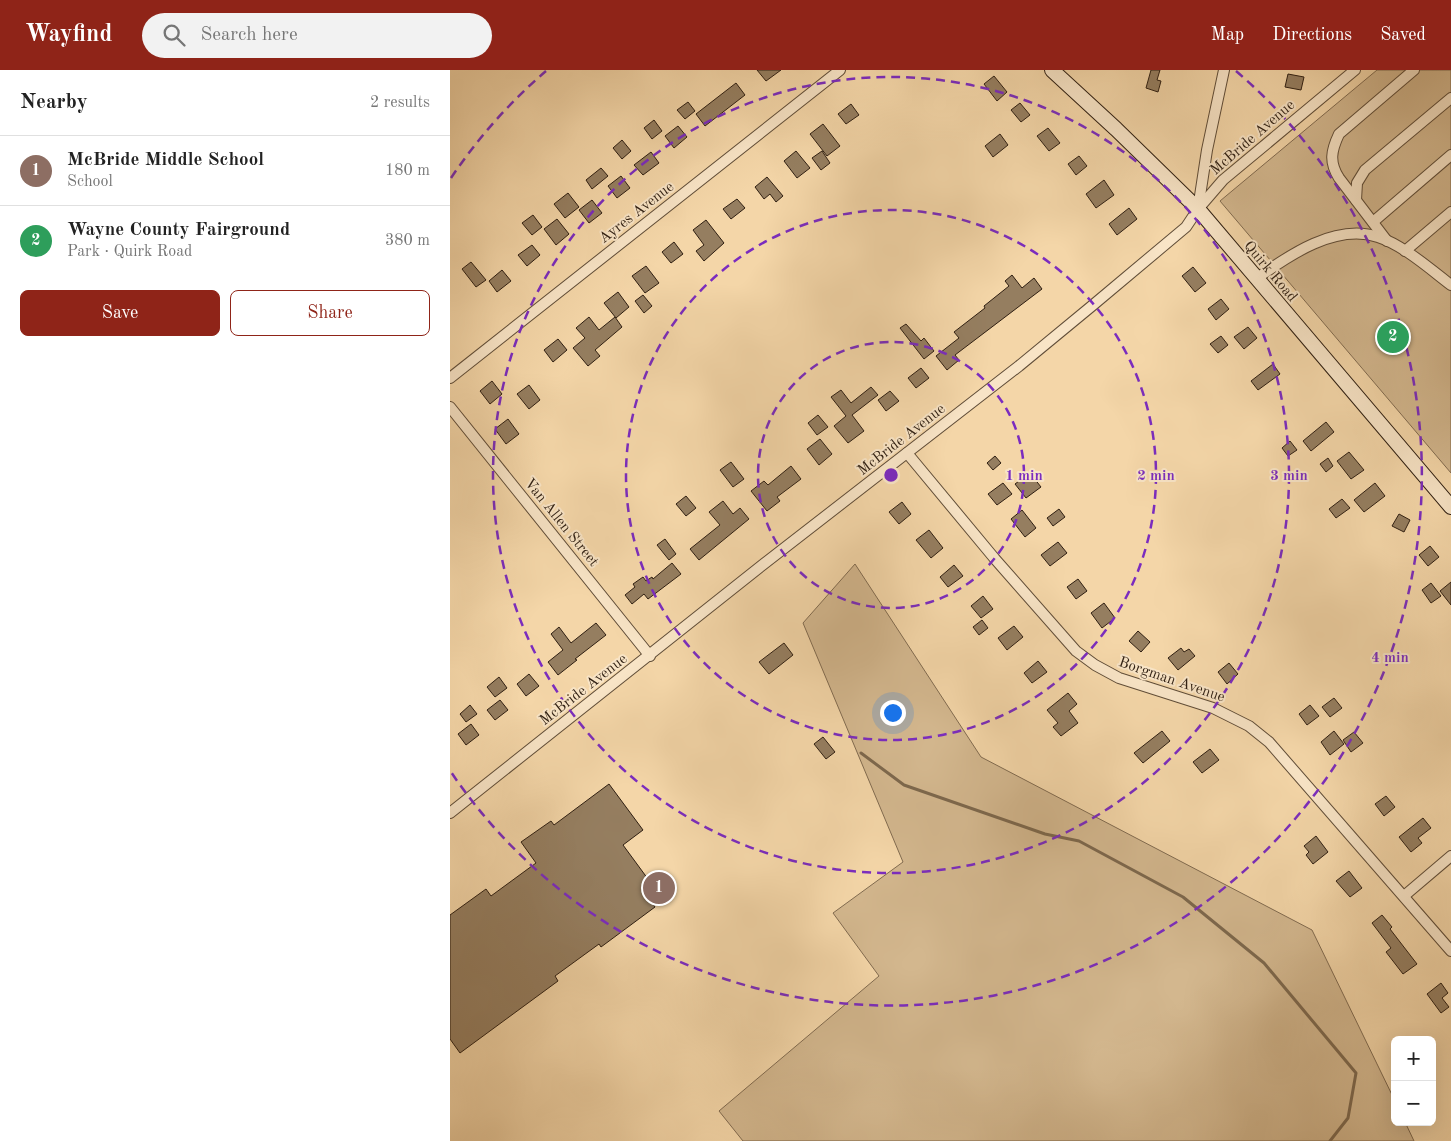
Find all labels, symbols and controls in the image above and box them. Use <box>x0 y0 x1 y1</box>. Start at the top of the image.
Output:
search box <box>142 13 492 58</box>
icon: search <box>160 21 188 49</box>
text: Wayfind <box>25 23 112 47</box>
text: Search here <box>200 26 298 45</box>
text: Map <box>1211 26 1244 44</box>
text: Directions <box>1272 26 1352 44</box>
text: Saved <box>1380 26 1426 44</box>
text: Nearby <box>20 92 88 113</box>
text: 2 results <box>370 95 430 111</box>
street label: McBride Avenue <box>1208 98 1298 179</box>
text: McBride Middle School <box>67 151 264 170</box>
text: 1 <box>31 163 41 179</box>
text: 180 m <box>385 163 430 179</box>
text: School <box>67 174 113 190</box>
street label: Ayres Avenue <box>597 179 677 247</box>
text: Wayne County Fairground <box>67 221 290 240</box>
text: 2 <box>31 233 41 249</box>
text: 380 m <box>385 233 430 249</box>
street label: Quirk Road <box>1240 239 1300 305</box>
text: Park · Quirk Road <box>67 244 192 260</box>
button: Save <box>20 290 220 336</box>
button: Share <box>230 290 430 336</box>
pin: 2 <box>1377 318 1409 356</box>
street label: McBride Avenue <box>855 402 948 479</box>
centre of rings <box>882 466 900 484</box>
text: 1 min <box>1005 469 1043 484</box>
text: 2 min <box>1137 469 1175 484</box>
text: 3 min <box>1270 469 1308 484</box>
street label: Van Allen Street <box>521 476 601 570</box>
text: 4 min <box>1371 651 1409 666</box>
street label: McBride Avenue <box>537 652 630 729</box>
street label: Borgman Avenue <box>1116 655 1227 706</box>
your location <box>880 700 906 726</box>
pin: 1 <box>643 869 675 907</box>
map controls <box>1391 1036 1436 1126</box>
button: + <box>1391 1036 1436 1081</box>
button: − <box>1391 1081 1436 1126</box>

